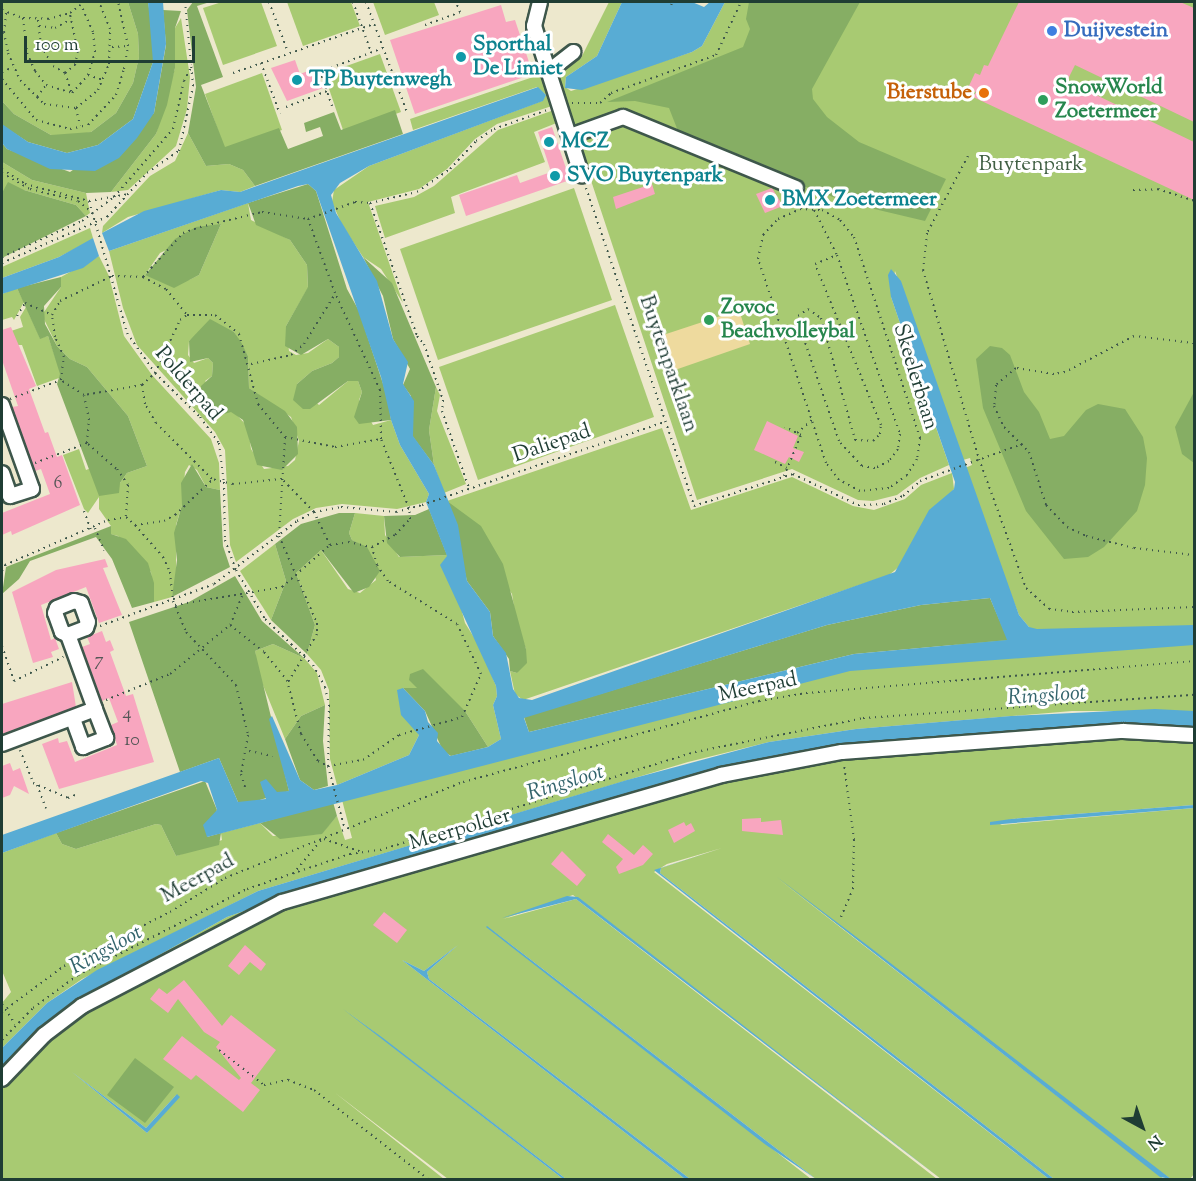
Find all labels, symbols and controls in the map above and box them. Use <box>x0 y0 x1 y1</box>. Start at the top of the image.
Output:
place label: Duijvestein <box>1064 18 1168 44</box>
scale bar <box>27 24 198 62</box>
marker: Duijvestein <box>1045 24 1059 38</box>
place label: Sporthal De Limiet <box>473 32 563 82</box>
text: 100 m <box>35 33 79 59</box>
marker: Sporthal De Limiet <box>454 50 468 64</box>
place label: TP Buytenwegh <box>309 67 452 93</box>
marker: TP Buytenwegh <box>290 73 304 87</box>
place label: SnowWorld Zoetermeer <box>1055 75 1163 125</box>
place label: Bierstube <box>887 80 972 106</box>
marker: Bierstube <box>977 86 991 100</box>
marker: SnowWorld Zoetermeer <box>1036 93 1050 107</box>
place label: MCZ <box>561 129 609 155</box>
marker: MCZ <box>542 135 556 149</box>
park label: Buytenpark <box>978 152 1084 178</box>
place label: SVO Buytenpark <box>567 163 723 189</box>
marker: SVO Buytenpark <box>548 169 562 183</box>
place label: BMX Zoetermeer <box>782 187 937 213</box>
marker: BMX Zoetermeer <box>763 193 777 207</box>
street label: Buytenparklaan <box>633 292 703 436</box>
place label: Zovoc Beachvolleybal <box>721 295 855 345</box>
marker: Zovoc Beachvolleybal <box>702 313 716 327</box>
street label: Skeelerbaan <box>887 321 943 433</box>
street label: Polderpad <box>149 342 227 426</box>
street label: Daliepad <box>510 419 594 469</box>
house number: 6 <box>54 473 62 495</box>
house number: 7 <box>94 650 104 672</box>
street label: Meerpad <box>717 667 799 709</box>
water label: Ringsloot <box>1007 681 1087 713</box>
house number: 4 <box>122 703 132 725</box>
house number: 10 <box>124 730 140 752</box>
water label: Ringsloot <box>524 760 608 808</box>
street label: Meerpolder <box>406 803 514 857</box>
street label: Meerpad <box>157 849 239 909</box>
water label: Ringsloot <box>66 920 148 982</box>
north arrow <box>1112 1097 1172 1157</box>
text: N <box>1142 1128 1166 1154</box>

